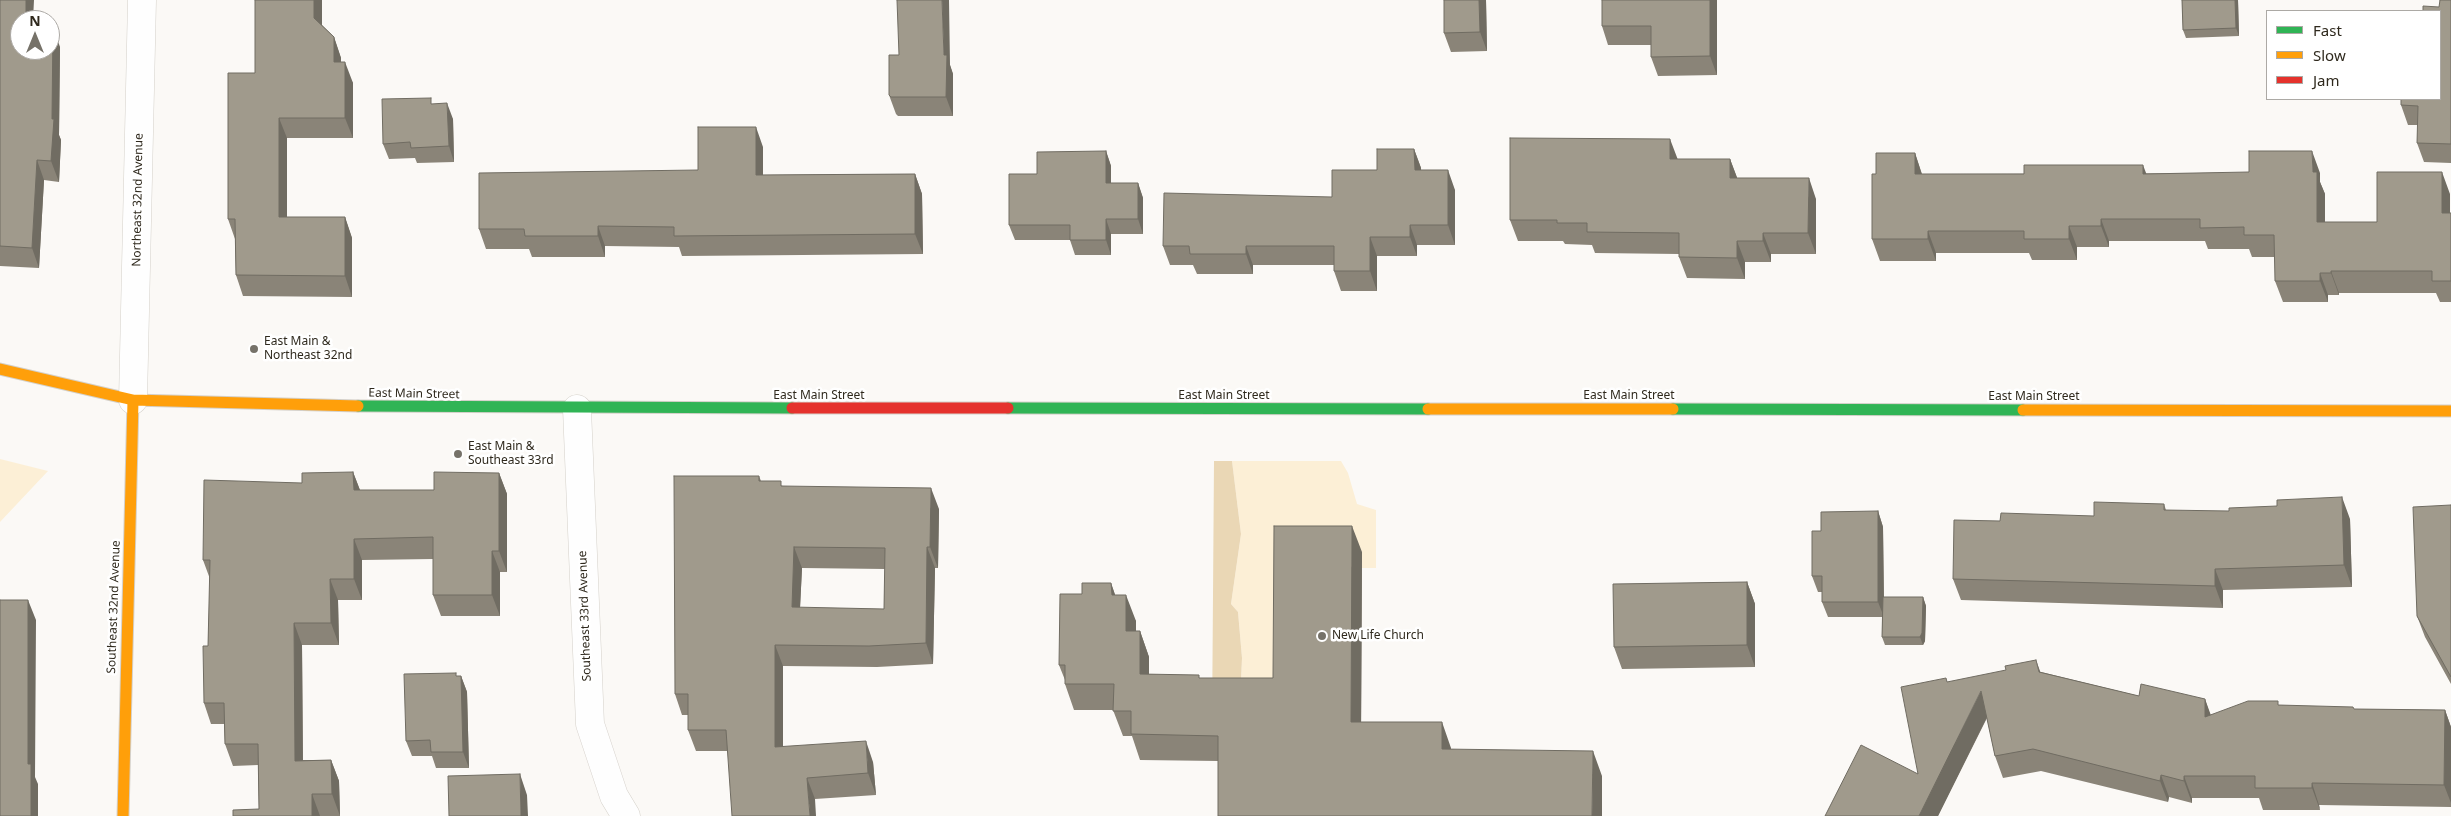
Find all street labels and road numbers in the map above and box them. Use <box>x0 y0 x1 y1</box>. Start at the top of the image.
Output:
street label: Northeast 32nd Avenue <box>130 133 146 267</box>
street label: East Main Street <box>368 386 460 402</box>
street label: East Main Street <box>773 389 865 403</box>
street label: East Main Street <box>1178 389 1270 403</box>
street label: East Main Street <box>1583 389 1675 403</box>
street label: East Main Street <box>1988 390 2080 404</box>
street label: Southeast 32nd Avenue <box>104 540 124 674</box>
street label: Southeast 33rd Avenue <box>576 550 594 682</box>

